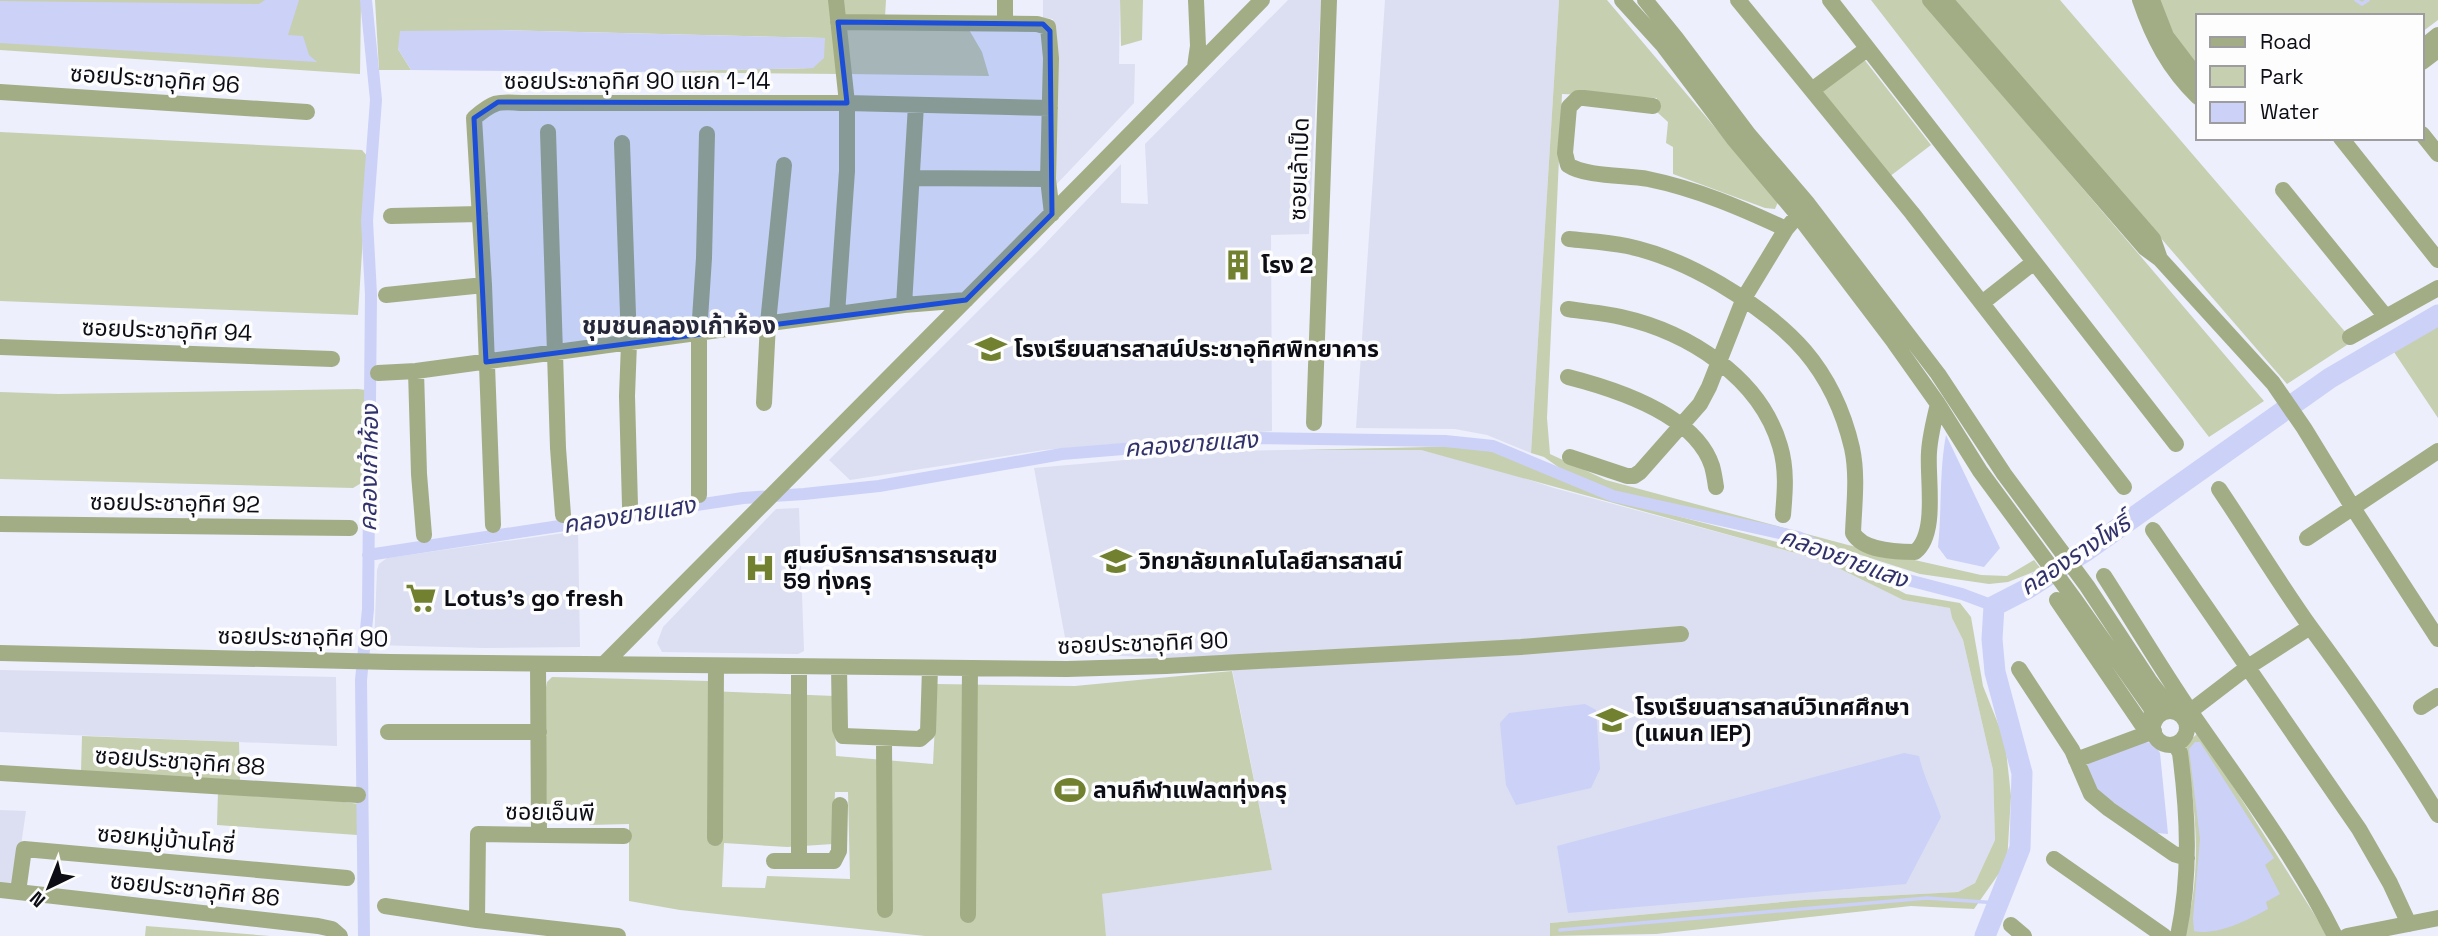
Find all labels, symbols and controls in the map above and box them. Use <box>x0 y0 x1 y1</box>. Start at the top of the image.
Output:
legend <box>2196 14 2424 140</box>
text: Road <box>2260 28 2312 55</box>
street label: ซอยประชาอุทิศ 96 <box>69 58 241 100</box>
text: Park <box>2260 63 2304 90</box>
street label: ซอยประชาอุทิศ 90 แยก 1-14 <box>504 66 770 96</box>
text: Water <box>2260 98 2319 125</box>
street label: ซอยเล้าเป็ด <box>1282 117 1316 221</box>
building icon: โรง 2 <box>1221 248 1255 282</box>
place label: โรง 2 <box>1261 250 1314 280</box>
district label: ชุมชนคลองเก้าห้อง <box>582 310 776 341</box>
street label: ซอยประชาอุทิศ 94 <box>81 312 253 348</box>
school or university icon: โรงเรียนสารสาสน์ประชาอุทิศพิทยาคาร <box>974 332 1008 366</box>
place label: โรงเรียนสารสาสน์ประชาอุทิศพิทยาคาร <box>1014 334 1379 364</box>
water label: คลองเก้าห้อง <box>352 403 385 532</box>
water label: คลองยายแสง <box>1123 423 1260 464</box>
street label: ซอยประชาอุทิศ 92 <box>90 487 260 519</box>
water label: คลองยายแสง <box>561 489 698 540</box>
water label: คลองรางโพธิ์ <box>2013 504 2141 602</box>
water label: คลองยายแสง <box>1776 520 1913 595</box>
place label: ศูนย์บริการสาธารณสุข 59 ทุ่งครุ <box>783 540 998 596</box>
school or university icon: วิทยาลัยเทคโนโลยีสารสาสน์ <box>1099 544 1133 578</box>
place label: วิทยาลัยเทคโนโลยีสารสาสน์ <box>1138 546 1403 576</box>
hospital icon: ศูนย์บริการสาธารณสุข 59 ทุ่งครุ <box>743 551 777 585</box>
supermarket icon: Lotus's go fresh <box>404 581 438 615</box>
place label: Lotus's go fresh <box>444 583 624 613</box>
street label: ซอยประชาอุทิศ 90 <box>217 621 389 653</box>
street label: ซอยประชาอุทิศ 90 <box>1057 625 1229 661</box>
place label: โรงเรียนสารสาสน์วิเทศศึกษา (แผนก IEP) <box>1635 692 1910 748</box>
school or university icon: โรงเรียนสารสาสน์วิเทศศึกษา (แผนก IEP) <box>1595 703 1629 737</box>
street label: ซอยประชาอุทิศ 88 <box>94 740 266 782</box>
sports icon: ลานกีฬาแฟลตทุ่งครุ <box>1053 773 1087 807</box>
place label: ลานกีฬาแฟลตทุ่งครุ <box>1093 775 1287 805</box>
street label: ซอยเอ็นพี <box>505 796 595 828</box>
street label: ซอยหมู่บ้านโคซี่ <box>96 817 236 860</box>
north arrow <box>14 852 84 922</box>
street label: ซอยประชาอุทิศ 86 <box>109 865 281 913</box>
text: N <box>25 886 51 913</box>

